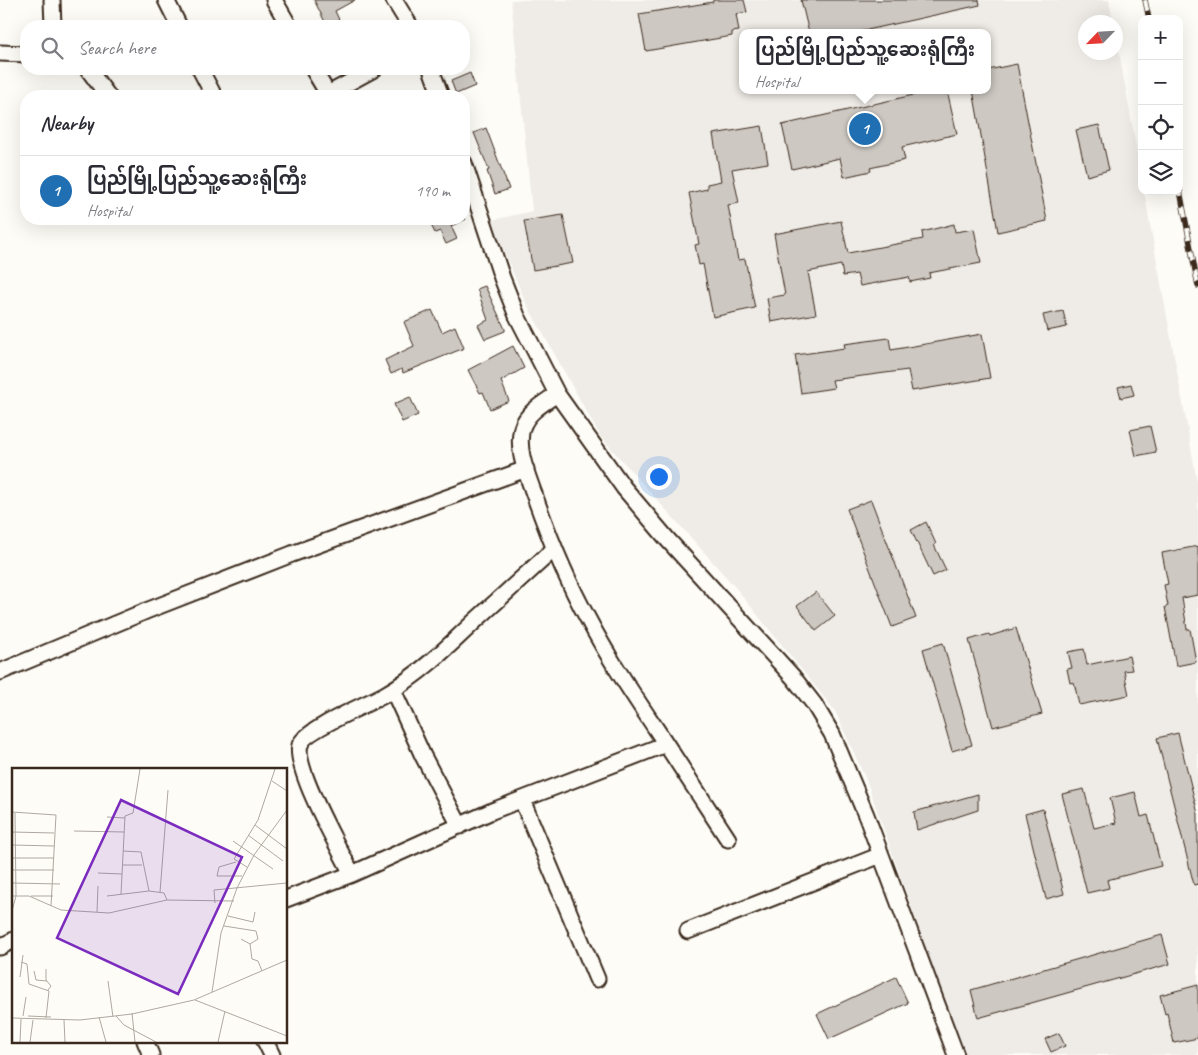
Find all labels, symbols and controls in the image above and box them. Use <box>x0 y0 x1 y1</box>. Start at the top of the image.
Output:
north arrow <box>1078 15 1123 60</box>
map controls <box>1138 15 1183 195</box>
button: + <box>1138 15 1183 60</box>
search box <box>20 20 470 75</box>
popup <box>739 29 991 94</box>
icon: search <box>38 34 66 62</box>
text: Search here <box>78 36 155 60</box>
text: ပြည်မြို့ပြည်သူ့ဆေးရုံကြီး <box>755 38 975 62</box>
button: − <box>1138 60 1183 105</box>
text: Hospital <box>755 72 799 92</box>
button: locate <box>1138 105 1183 150</box>
text: Nearby <box>40 110 93 136</box>
pin: 1 <box>849 110 881 148</box>
button: layers <box>1138 150 1183 195</box>
text: ပြည်မြို့ပြည်သူ့ဆေးရုံကြီး <box>87 167 307 191</box>
text: 1 <box>52 181 60 201</box>
text: 190 m <box>416 181 450 201</box>
text: Hospital <box>87 201 131 221</box>
your location <box>646 464 672 490</box>
inset map <box>12 768 288 1042</box>

